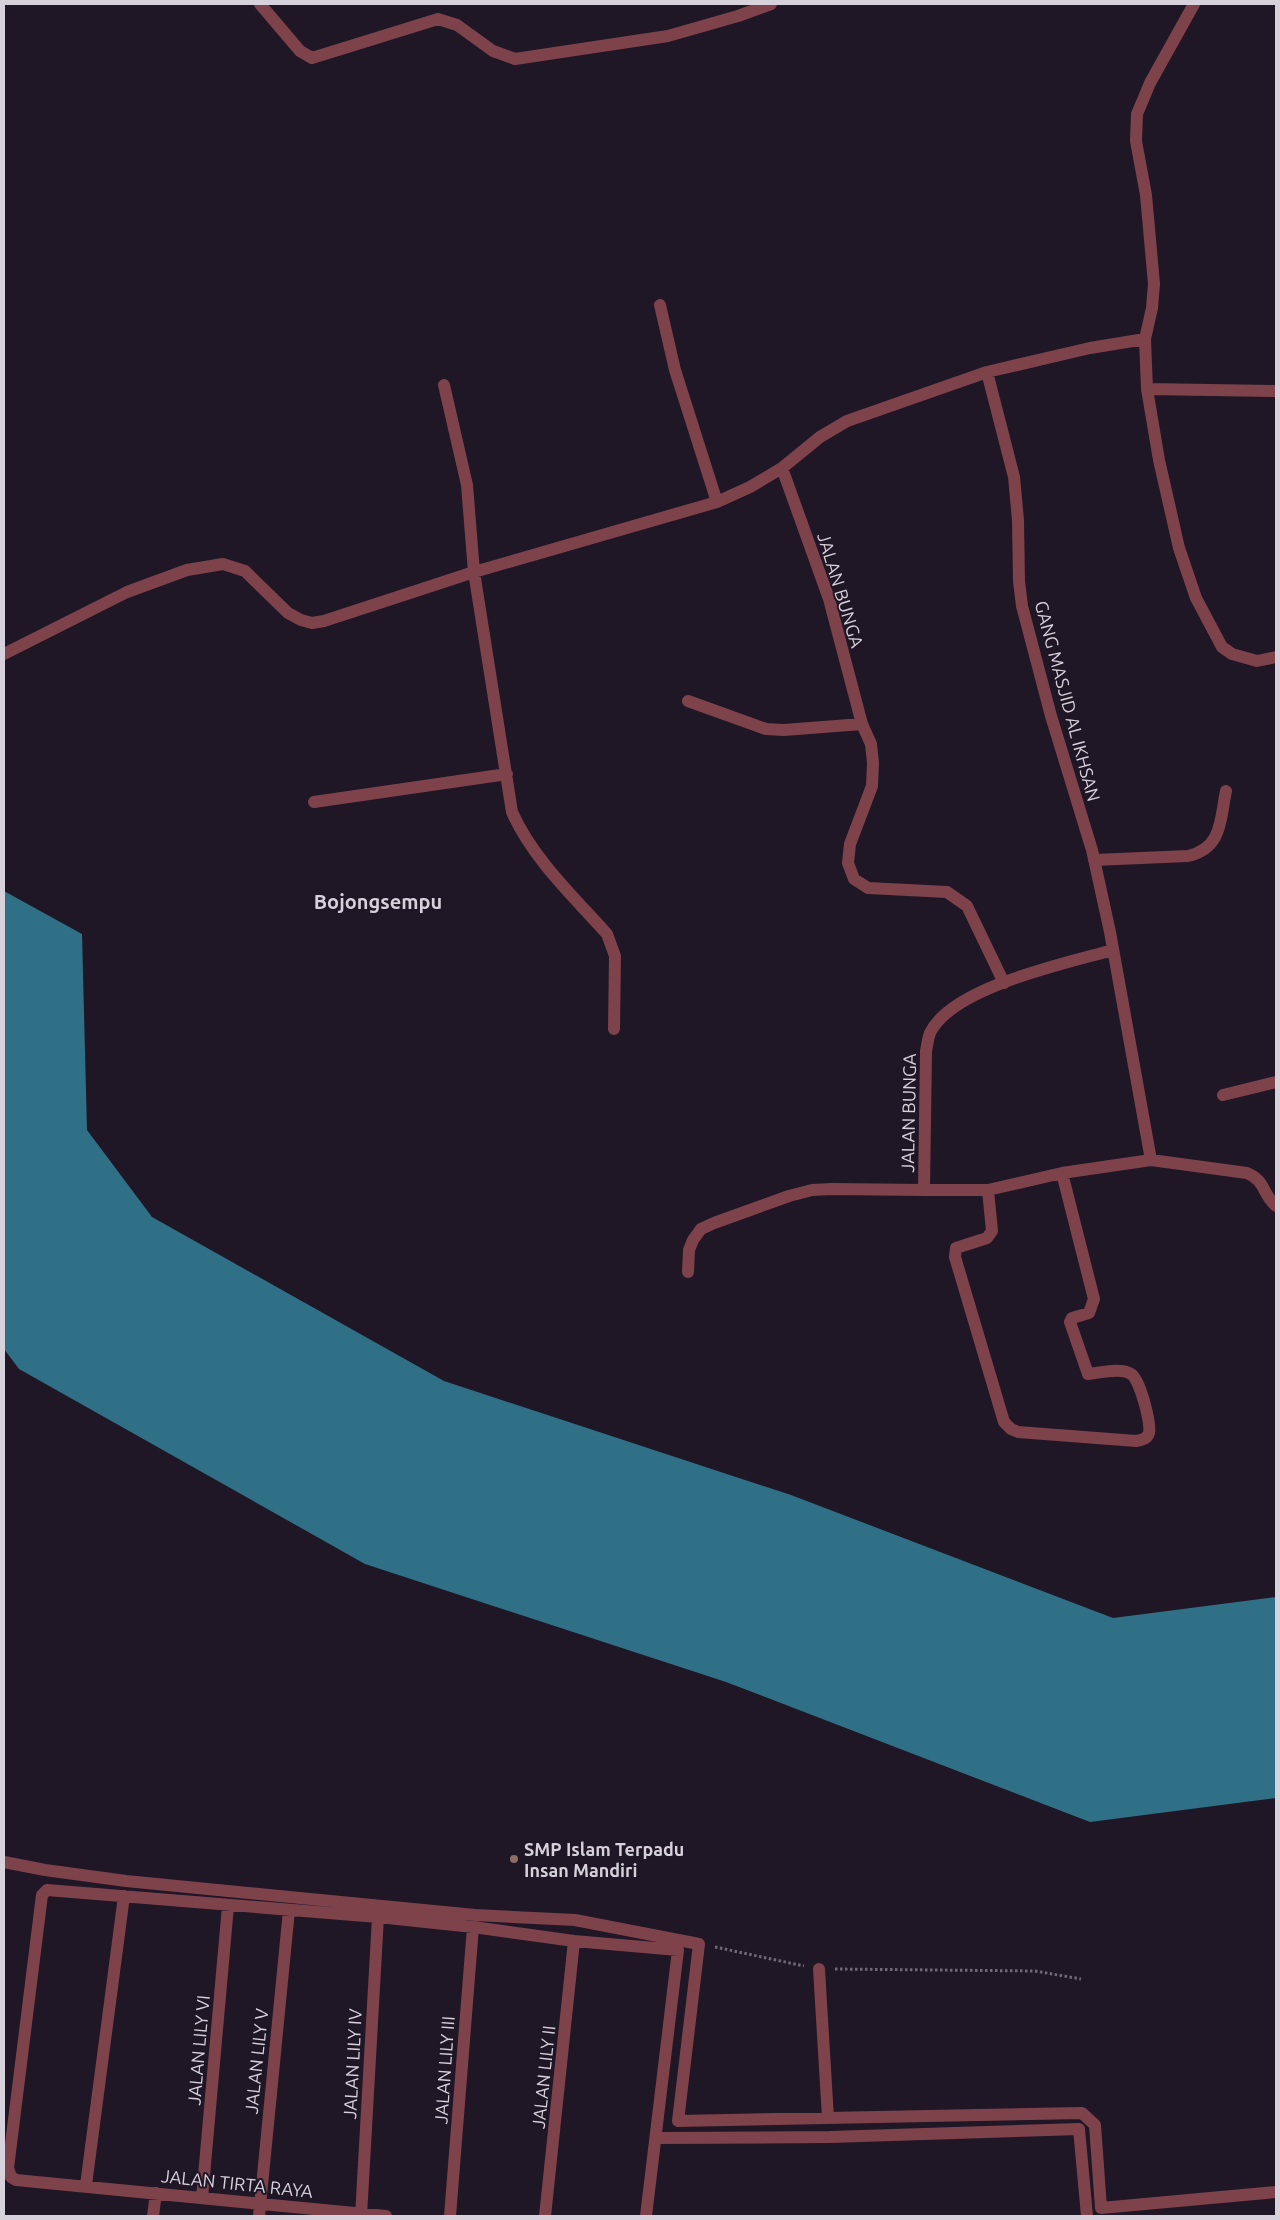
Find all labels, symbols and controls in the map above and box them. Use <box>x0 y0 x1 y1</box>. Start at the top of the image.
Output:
street label: JALAN BUNGA <box>814 530 868 650</box>
street label: GANG MASJID AL IKHSAN <box>1032 598 1104 804</box>
district label: Bojongsempu <box>314 890 442 913</box>
street label: JALAN BUNGA <box>897 1053 919 1173</box>
place label: SMP Islam Terpadu Insan Mandiri <box>524 1839 684 1880</box>
marker: SMP Islam Terpadu Insan Mandiri <box>508 1853 520 1865</box>
street label: JALAN LILY VI <box>183 1994 213 2106</box>
street label: JALAN LILY V <box>241 2007 272 2115</box>
street label: JALAN LILY IV <box>339 2008 365 2120</box>
street label: JALAN LILY III <box>430 2015 458 2125</box>
street label: JALAN LILY II <box>528 2024 558 2130</box>
street label: JALAN TIRTA RAYA <box>160 2165 314 2201</box>

